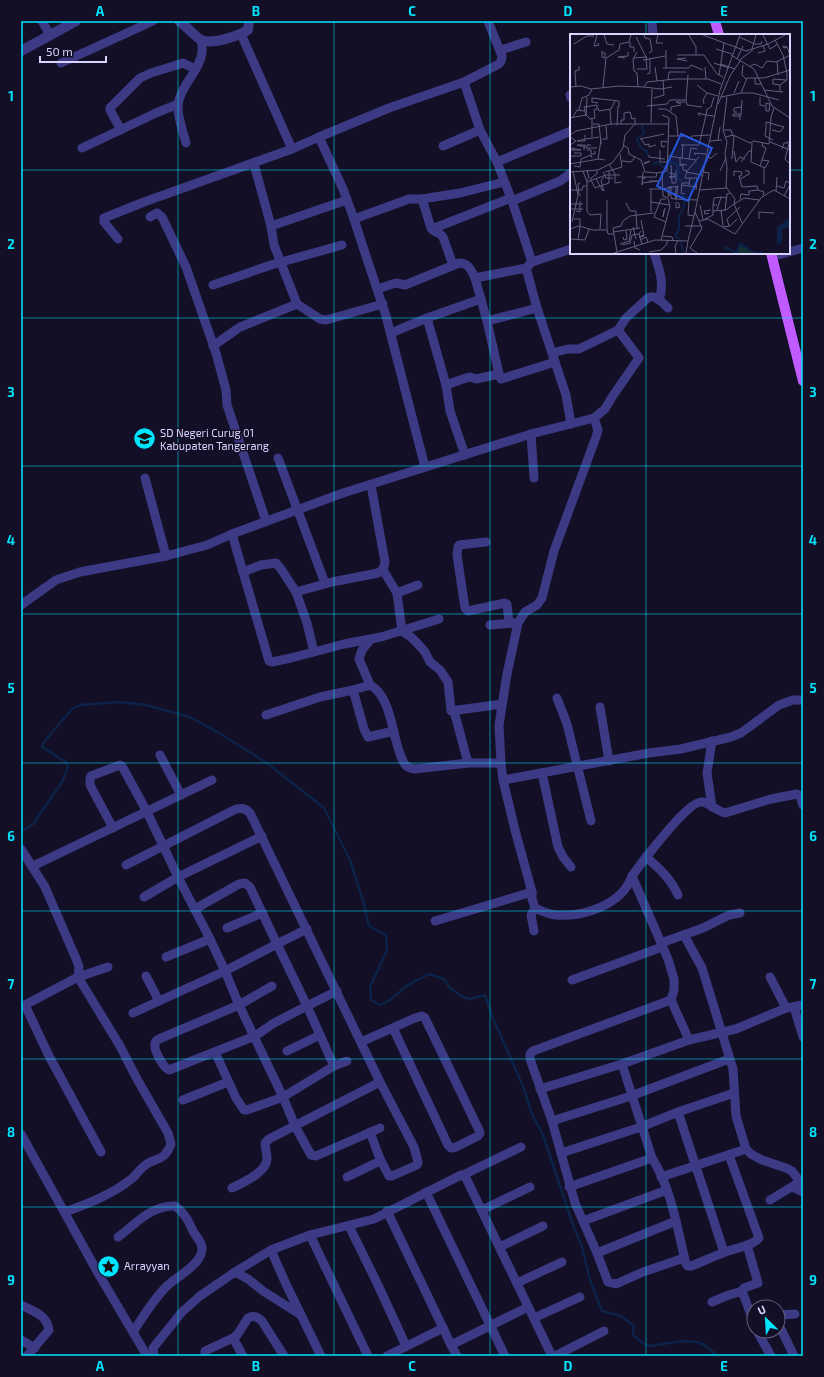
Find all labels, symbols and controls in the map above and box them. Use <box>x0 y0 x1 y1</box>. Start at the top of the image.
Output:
text: A <box>96 3 105 19</box>
text: B <box>252 3 260 19</box>
text: C <box>408 3 416 19</box>
text: D <box>564 3 573 19</box>
text: E <box>720 3 728 19</box>
inset map <box>570 34 790 254</box>
scale bar <box>40 38 106 64</box>
text: 50 m <box>46 44 73 58</box>
text: 1 <box>8 88 14 104</box>
text: 1 <box>810 88 816 104</box>
text: 2 <box>7 236 15 252</box>
text: 2 <box>809 236 817 252</box>
text: 3 <box>7 384 15 400</box>
text: 3 <box>809 384 817 400</box>
school or university icon: SD Negeri Curug 01 Kabupaten Tangerang <box>132 426 158 452</box>
place label: SD Negeri Curug 01 Kabupaten Tangerang <box>160 426 269 452</box>
text: 4 <box>7 532 15 548</box>
text: 4 <box>809 532 817 548</box>
text: 5 <box>7 680 15 696</box>
text: 5 <box>809 680 817 696</box>
text: 6 <box>7 828 15 844</box>
text: 6 <box>809 828 817 844</box>
text: 7 <box>8 976 15 992</box>
text: 7 <box>810 976 817 992</box>
text: 8 <box>7 1124 15 1140</box>
text: 8 <box>809 1124 817 1140</box>
place icon: Arrayyan <box>96 1253 122 1279</box>
place label: Arrayyan <box>124 1259 170 1272</box>
text: 9 <box>7 1272 15 1288</box>
text: 9 <box>809 1272 817 1288</box>
north arrow <box>746 1299 786 1339</box>
text: U <box>755 1302 768 1317</box>
text: A <box>96 1358 105 1374</box>
text: B <box>252 1358 260 1374</box>
text: C <box>408 1358 416 1374</box>
text: D <box>564 1358 573 1374</box>
text: E <box>720 1358 728 1374</box>

